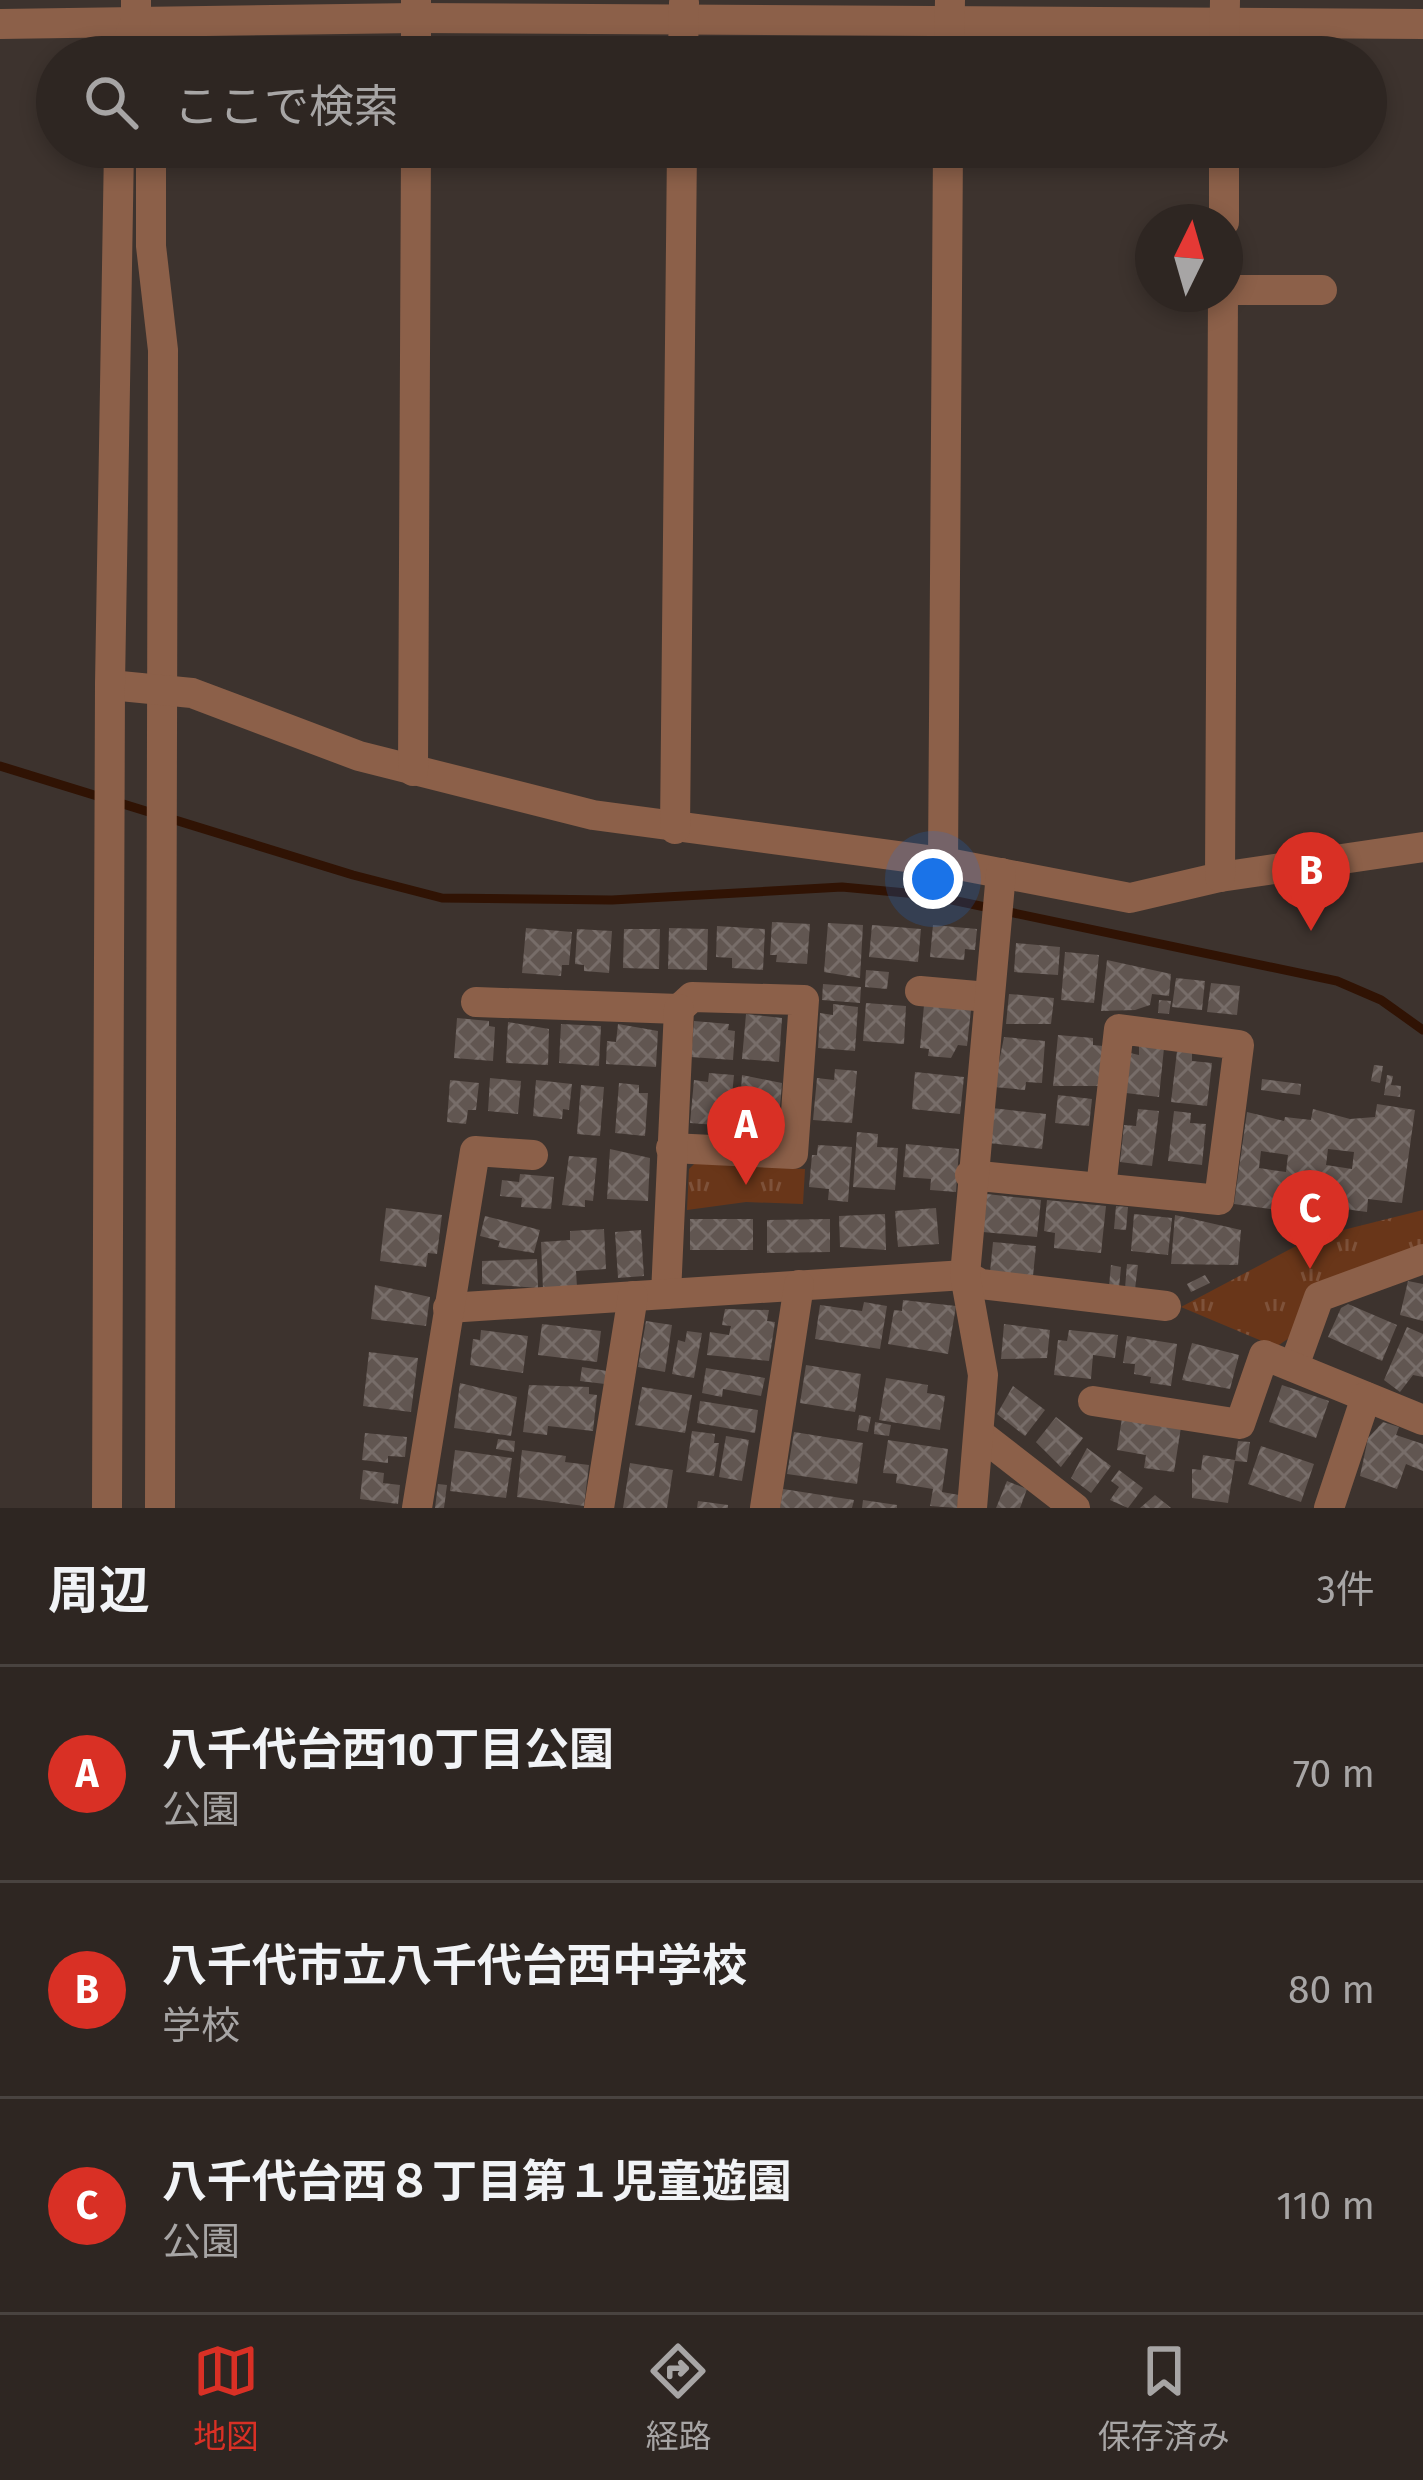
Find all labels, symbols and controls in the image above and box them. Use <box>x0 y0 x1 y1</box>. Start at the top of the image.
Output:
search box <box>36 36 1387 168</box>
icon: search <box>78 69 144 135</box>
text: ここで検索 <box>174 80 399 134</box>
north arrow <box>1135 204 1243 312</box>
pin: B <box>1272 832 1350 931</box>
your location <box>903 849 963 909</box>
pin: A <box>707 1086 785 1185</box>
pin: C <box>1271 1170 1349 1269</box>
text: 周辺 <box>48 1560 150 1622</box>
text: 3件 <box>1317 1567 1375 1613</box>
text: 八千代台西10丁目公園 <box>162 1723 614 1777</box>
text: A <box>75 1751 99 1797</box>
text: 70 m <box>1293 1751 1375 1797</box>
text: 公園 <box>162 1787 240 1833</box>
text: 八千代市立八千代台西中学校 <box>162 1939 747 1993</box>
text: B <box>75 1967 99 2013</box>
text: 80 m <box>1288 1967 1375 2013</box>
text: 学校 <box>162 2003 240 2049</box>
text: 八千代台西８丁目第１児童遊園 <box>162 2155 792 2209</box>
text: C <box>76 2183 98 2229</box>
text: 110 m <box>1276 2183 1375 2229</box>
text: 公園 <box>162 2219 240 2265</box>
tab: 地図 <box>193 2338 259 2458</box>
tab: 経路 <box>645 2338 711 2458</box>
tab: 保存済み <box>1098 2338 1230 2458</box>

